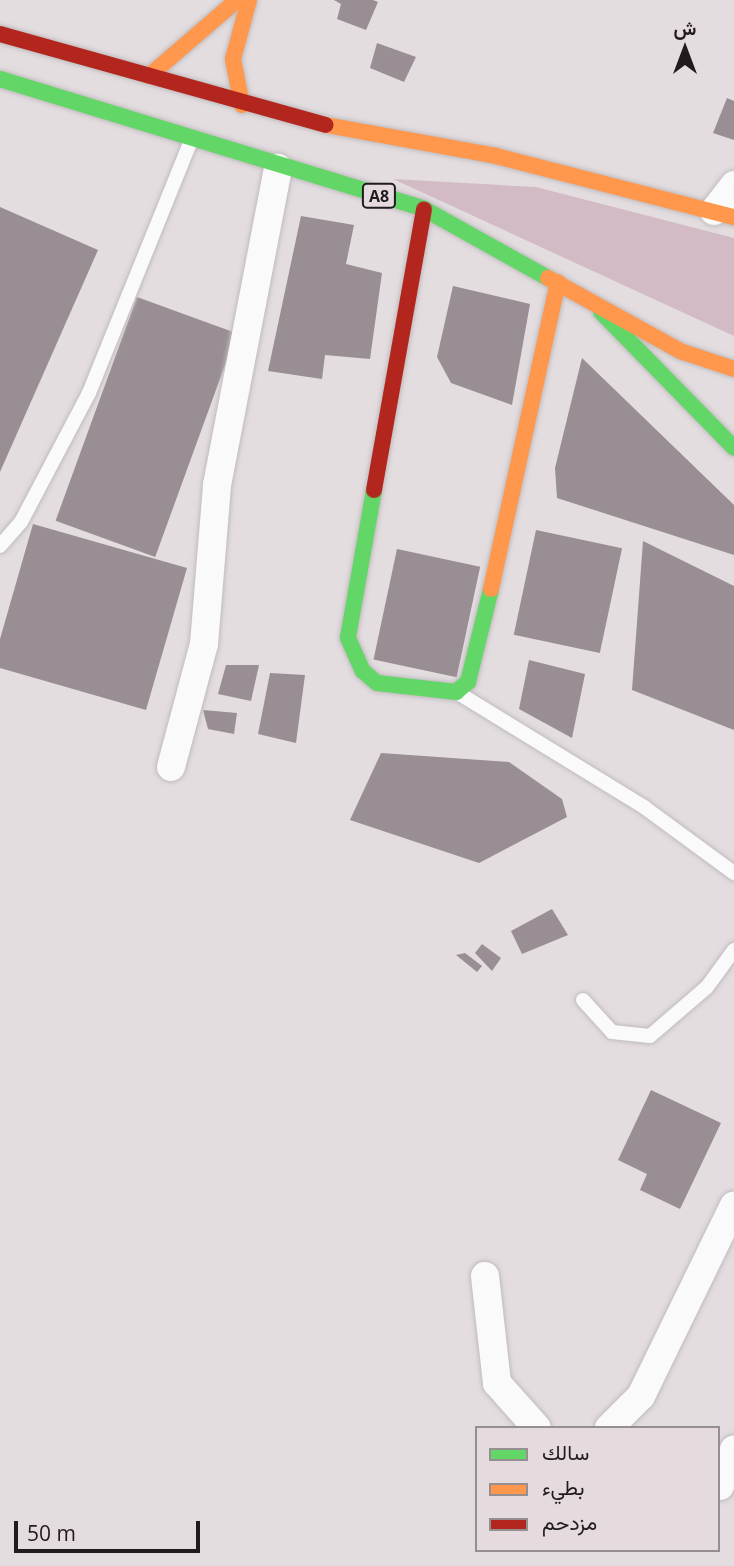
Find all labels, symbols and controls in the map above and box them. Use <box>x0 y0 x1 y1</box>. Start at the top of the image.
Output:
north arrow <box>650 14 720 84</box>
text: ش <box>674 15 696 41</box>
road number: A8 <box>362 184 396 208</box>
legend <box>475 1426 720 1552</box>
text: سالك <box>542 1438 589 1466</box>
text: بطيء <box>542 1473 585 1501</box>
scale bar <box>18 1506 203 1550</box>
text: مزدحم <box>542 1508 597 1536</box>
text: 50 m <box>27 1519 76 1547</box>

